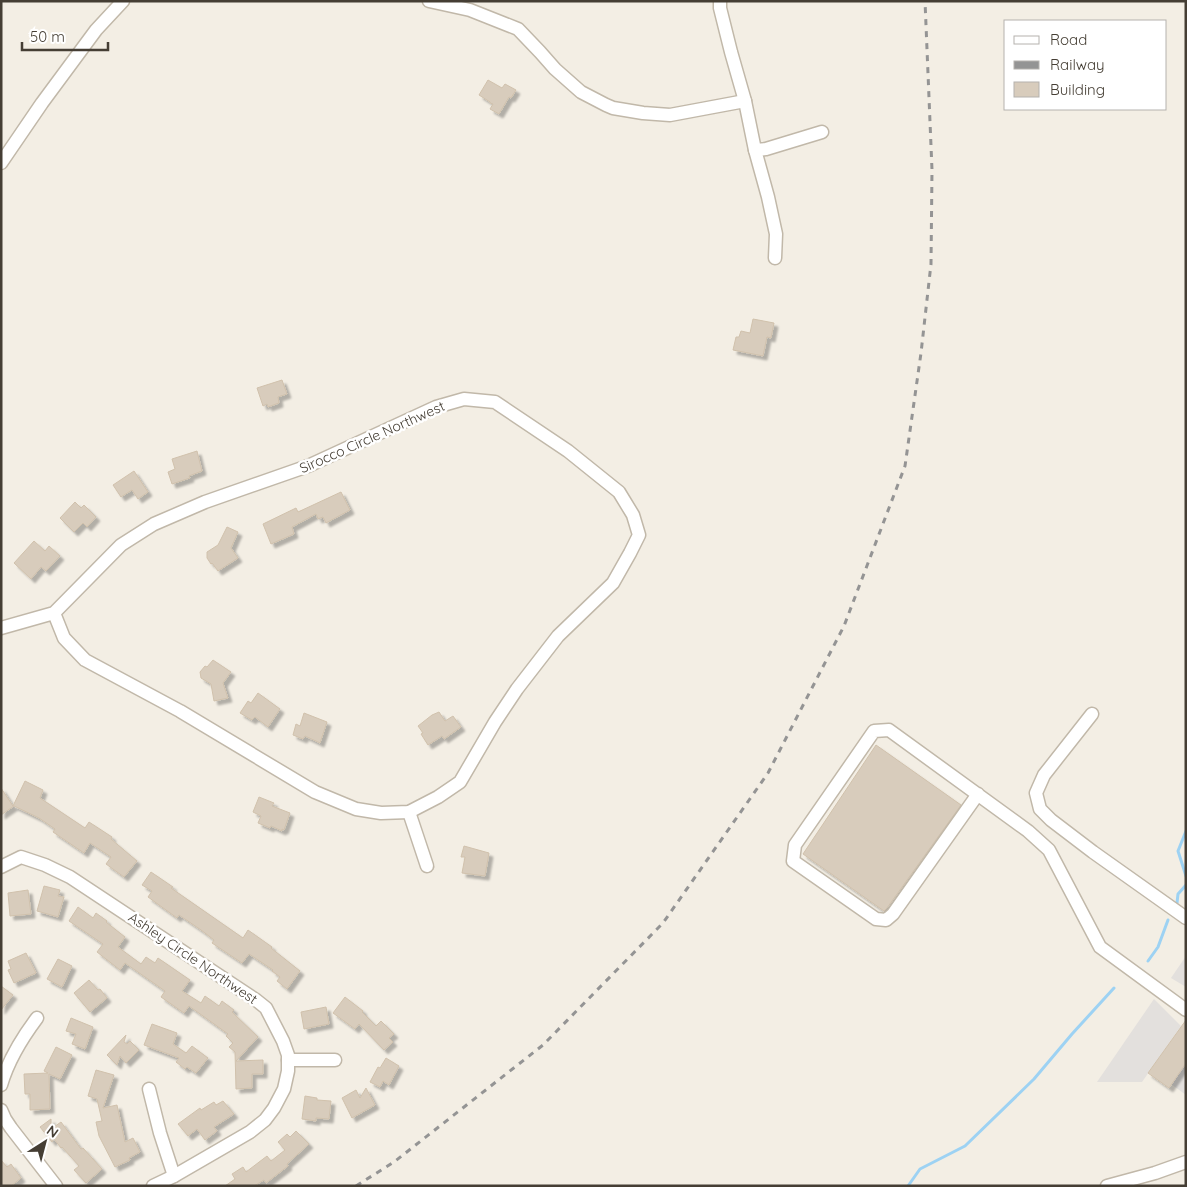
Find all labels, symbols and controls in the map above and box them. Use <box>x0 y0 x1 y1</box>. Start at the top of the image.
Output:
scale bar <box>22 20 109 52</box>
legend <box>1004 20 1167 110</box>
text: 50 m <box>30 27 65 46</box>
text: Road <box>1050 30 1087 49</box>
text: Railway <box>1050 55 1105 74</box>
text: Building <box>1050 80 1105 99</box>
street label: Sirocco Circle Northwest <box>297 397 448 477</box>
street label: Ashley Circle Northwest <box>125 908 261 1008</box>
north arrow <box>20 1117 70 1167</box>
text: N <box>43 1121 62 1142</box>

